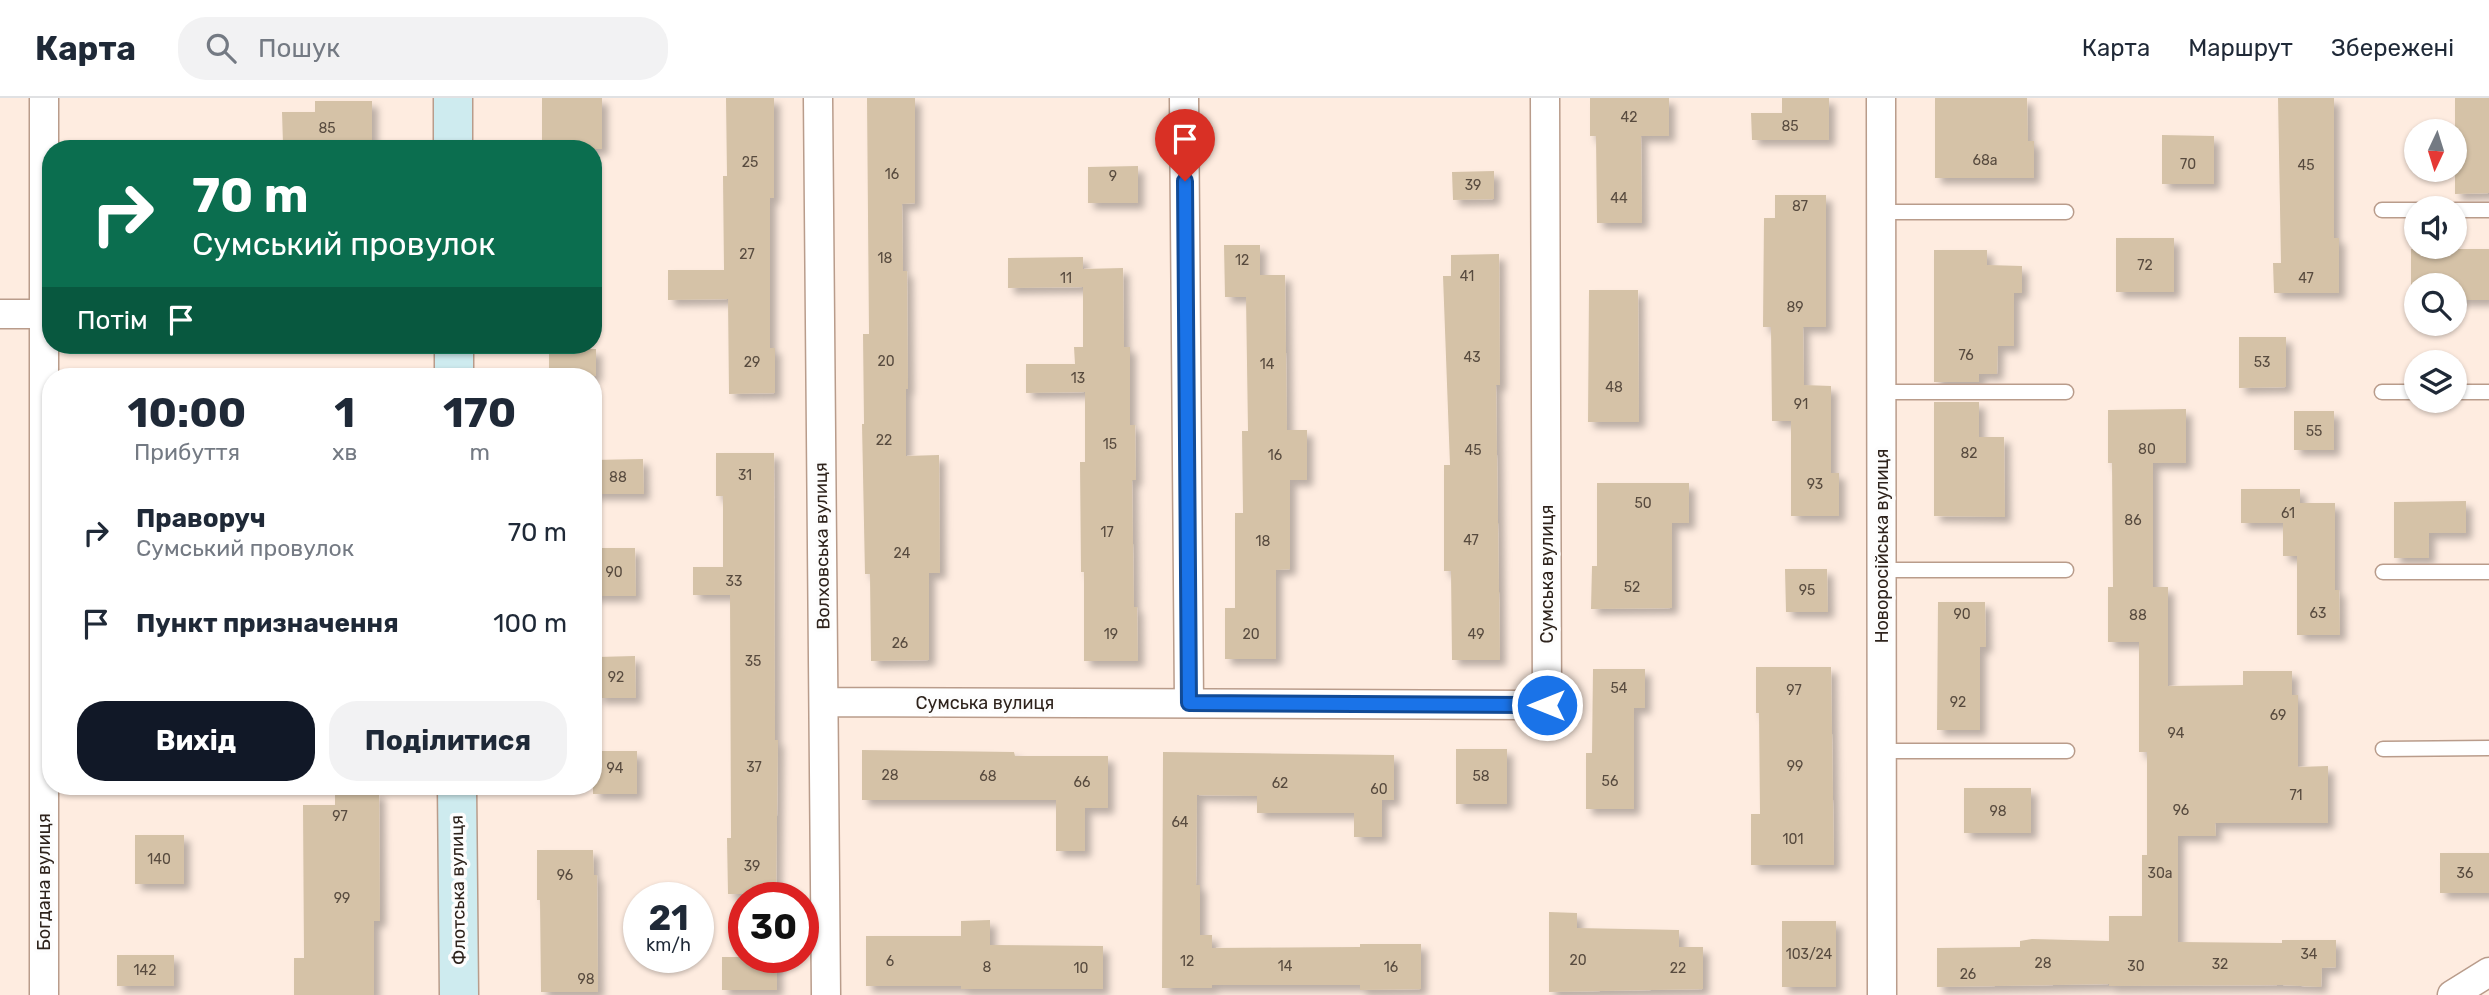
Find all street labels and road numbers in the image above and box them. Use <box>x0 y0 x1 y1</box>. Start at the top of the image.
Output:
street label: Новоросійська вулиця <box>1871 449 1893 643</box>
street label: Волховська вулиця <box>810 462 834 630</box>
street label: Сумська вулиця <box>1536 505 1558 643</box>
street label: Сумська вулиця <box>916 692 1054 714</box>
street label: Богдана вулиця <box>33 813 55 951</box>
street label: Флотська вулиця <box>446 815 470 965</box>

